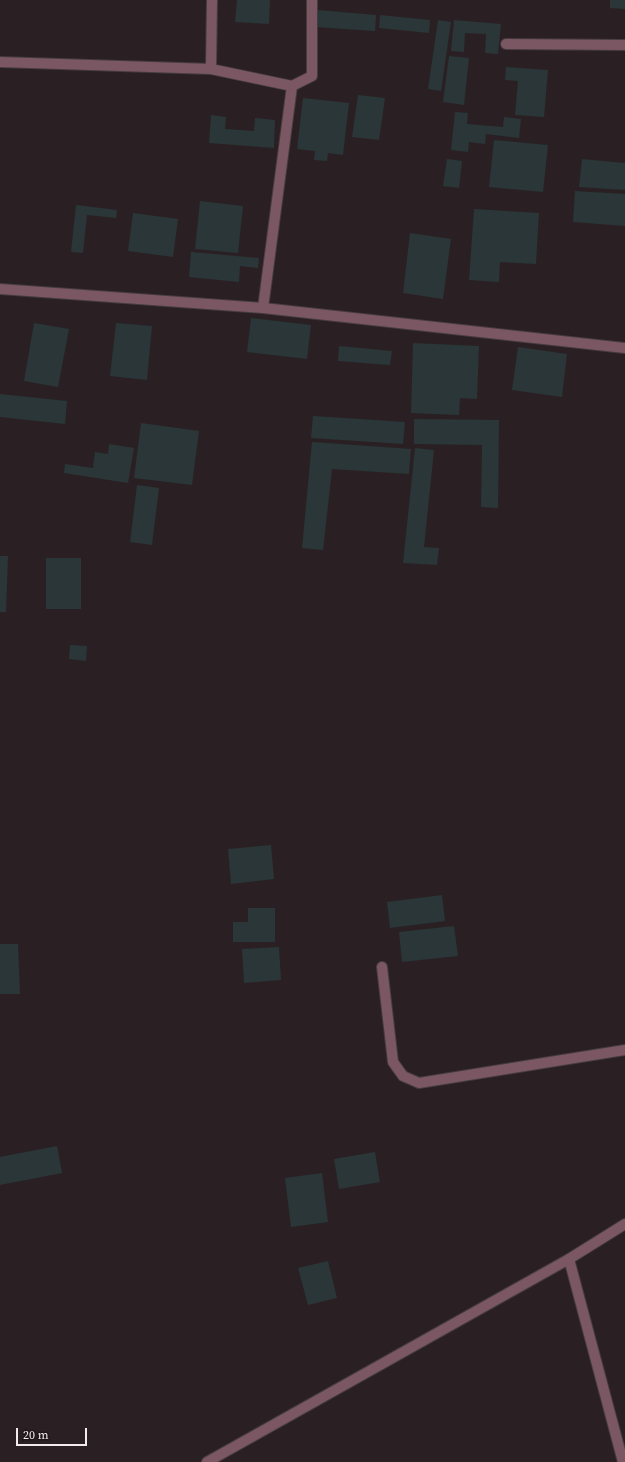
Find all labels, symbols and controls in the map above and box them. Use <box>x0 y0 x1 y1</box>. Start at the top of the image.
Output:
scale bar <box>18 1420 89 1446</box>
text: 20 m <box>23 1427 49 1443</box>

